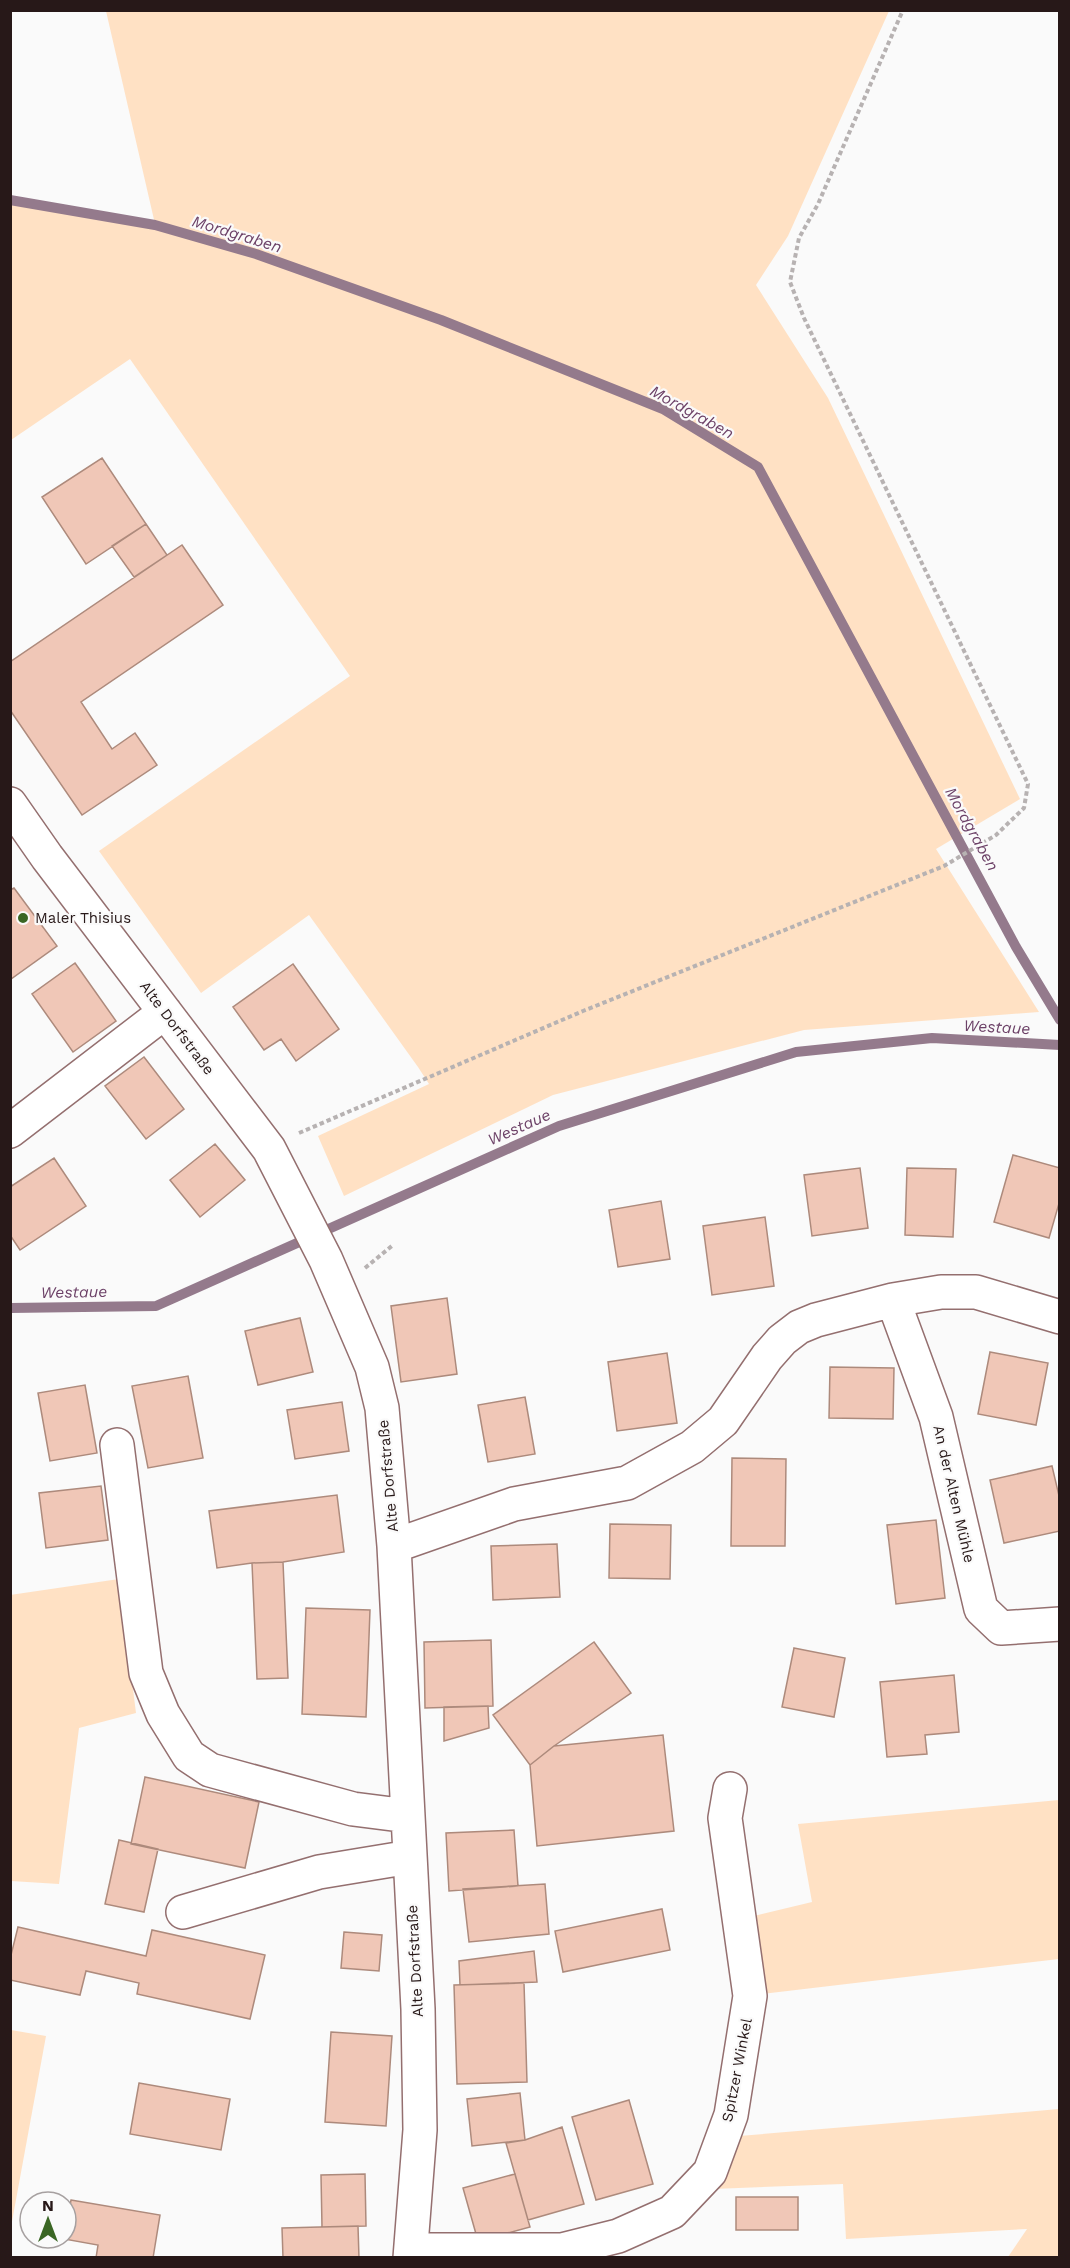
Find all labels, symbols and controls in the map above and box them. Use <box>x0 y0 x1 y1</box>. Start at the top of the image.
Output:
water label: Mordgraben <box>190 211 284 257</box>
water label: Mordgraben <box>647 381 737 443</box>
water label: Mordgraben <box>941 784 1003 874</box>
place label: Maler Thisius <box>35 909 131 927</box>
marker: Maler Thisius <box>16 911 30 925</box>
street label: Alte Dorfstraße <box>136 978 218 1078</box>
water label: Westaue <box>963 1016 1031 1038</box>
water label: Westaue <box>485 1105 553 1149</box>
water label: Westaue <box>40 1282 108 1302</box>
street label: Alte Dorfstraße <box>374 1419 402 1533</box>
street label: An der Alten Mühle <box>929 1423 979 1565</box>
street label: Alte Dorfstraße <box>403 1904 427 2018</box>
street label: Spitzer Winkel <box>718 2016 756 2123</box>
north arrow <box>18 2190 78 2250</box>
text: N <box>42 2196 54 2215</box>

